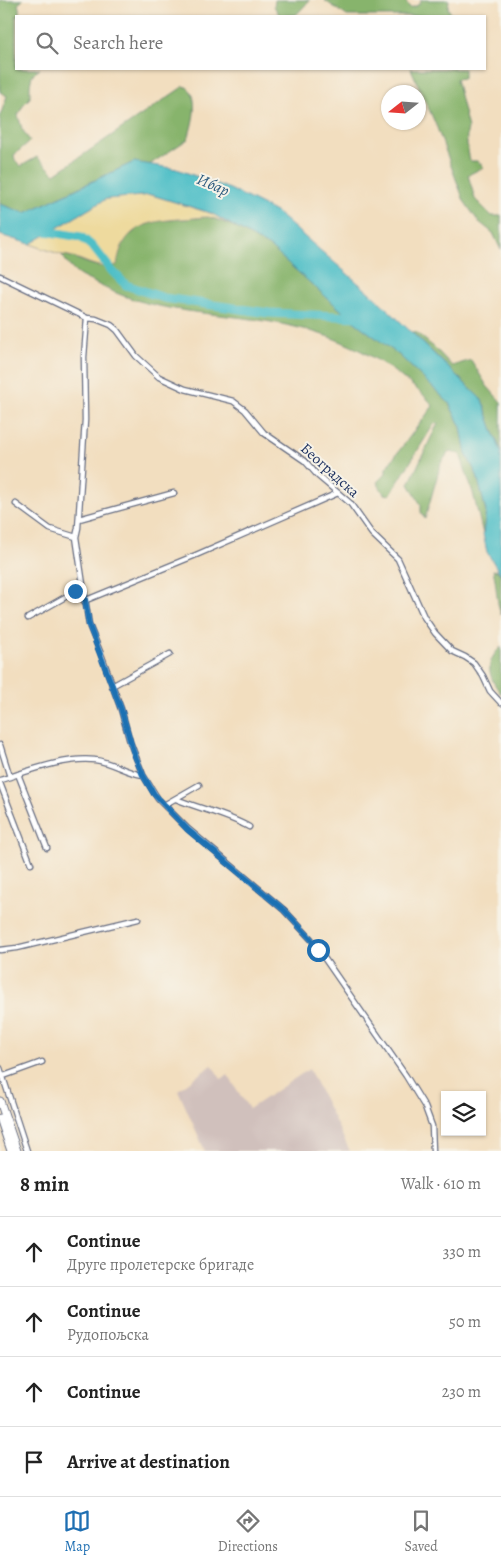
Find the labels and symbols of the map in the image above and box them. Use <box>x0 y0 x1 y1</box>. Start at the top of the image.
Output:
north arrow <box>381 85 426 130</box>
water label: Ибар <box>193 168 233 202</box>
street label: Београдска <box>296 438 364 502</box>
route end <box>64 580 87 603</box>
route start <box>307 939 330 962</box>

